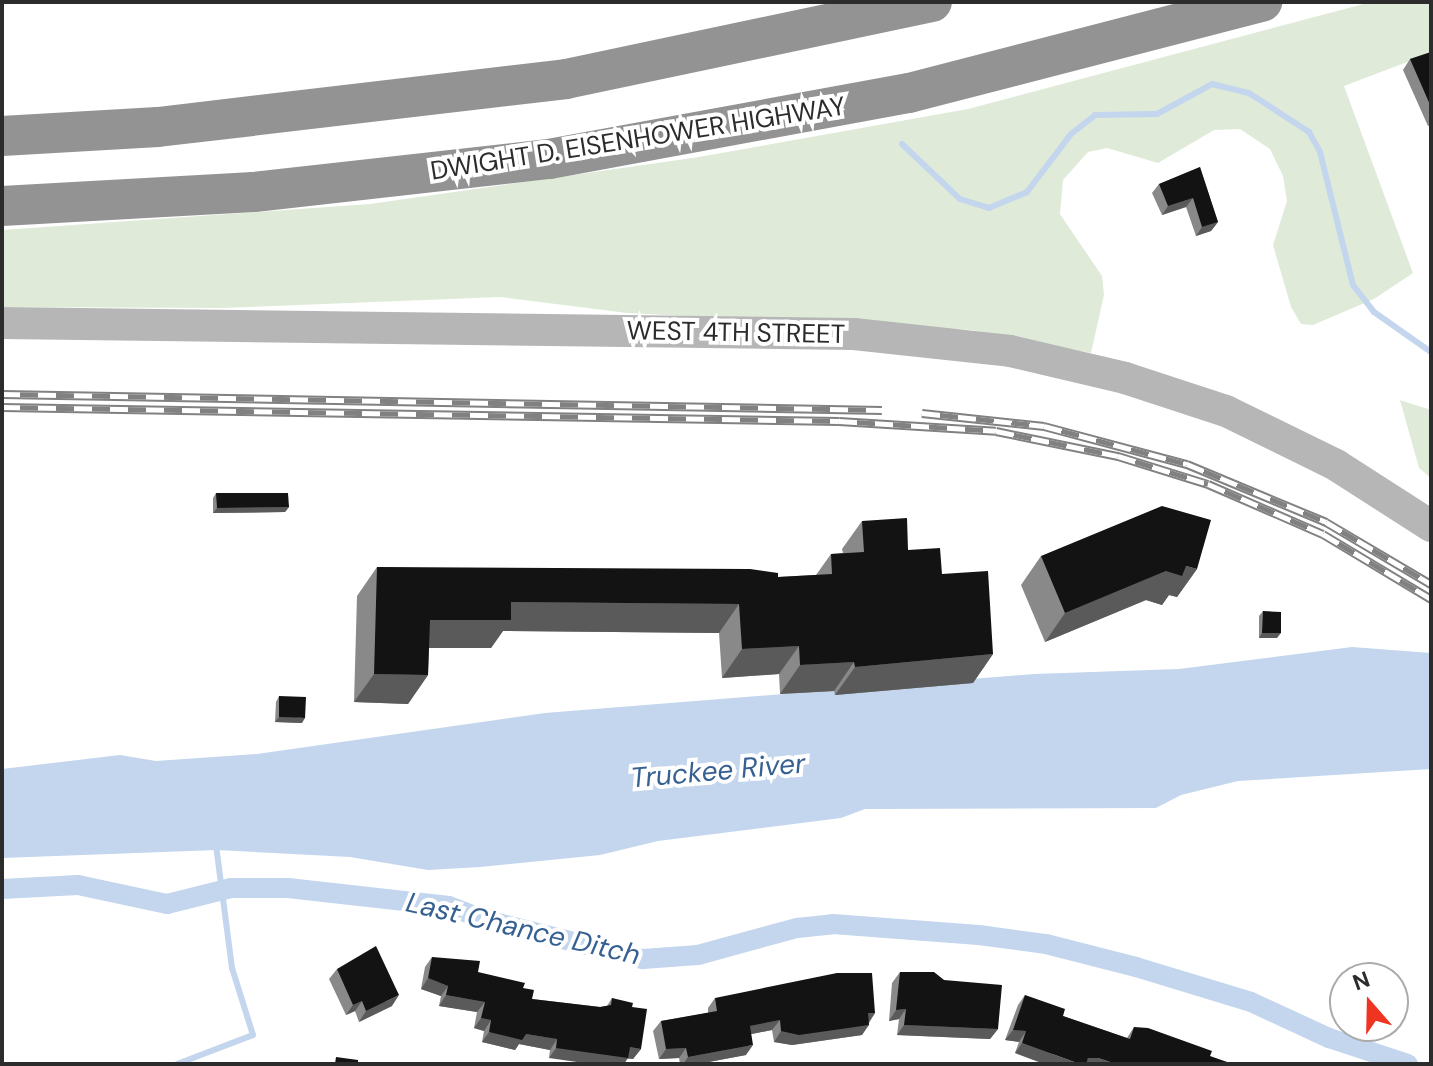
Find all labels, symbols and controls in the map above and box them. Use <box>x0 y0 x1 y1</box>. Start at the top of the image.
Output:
street label: DWIGHT D. EISENHOWER HIGHWAY <box>428 91 848 187</box>
street label: WEST 4TH STREET <box>626 315 846 351</box>
water label: Truckee River <box>629 747 807 795</box>
water label: Last Chance Ditch <box>403 886 643 972</box>
north arrow <box>1329 962 1409 1042</box>
text: N <box>1349 964 1374 997</box>

